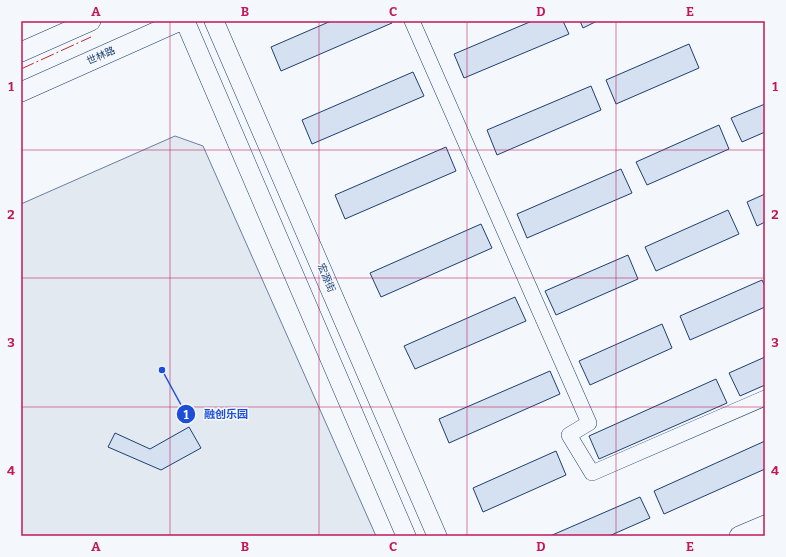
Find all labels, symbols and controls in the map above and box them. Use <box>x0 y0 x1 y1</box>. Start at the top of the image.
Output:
text: A <box>91 4 101 19</box>
text: B <box>241 4 249 19</box>
text: C <box>389 4 397 19</box>
text: D <box>536 4 546 19</box>
text: E <box>686 4 694 19</box>
street label: 世林路 <box>85 44 117 68</box>
text: 1 <box>8 79 14 94</box>
text: 1 <box>772 79 778 94</box>
text: 2 <box>7 207 15 222</box>
text: 2 <box>771 207 779 222</box>
street label: 宏源街 <box>315 262 337 294</box>
text: 3 <box>7 335 15 350</box>
text: 3 <box>771 335 779 350</box>
callout: 融创乐园 <box>176 403 256 426</box>
text: 1 <box>183 408 189 422</box>
text: 融创乐园 <box>204 408 248 421</box>
text: 4 <box>7 463 15 478</box>
text: 4 <box>771 463 779 478</box>
text: A <box>91 539 101 554</box>
text: B <box>241 539 249 554</box>
text: C <box>389 539 397 554</box>
text: D <box>536 539 546 554</box>
text: E <box>686 539 694 554</box>

